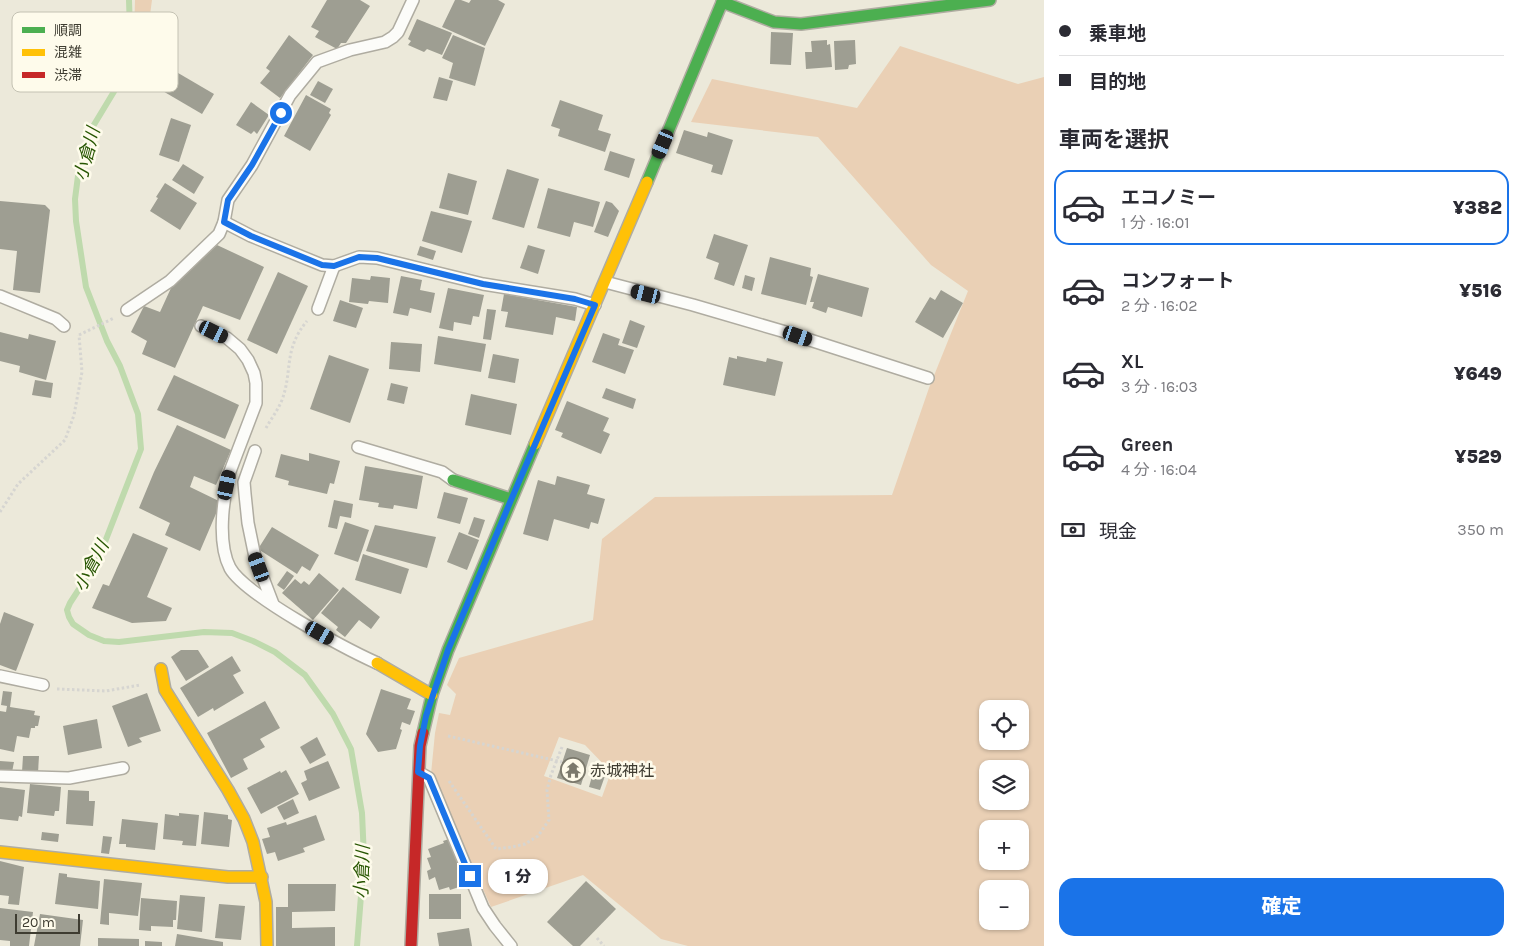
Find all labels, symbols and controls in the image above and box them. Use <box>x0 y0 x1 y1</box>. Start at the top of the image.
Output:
legend <box>12 12 178 92</box>
text: 順調 <box>54 22 82 39</box>
text: 乗車地 <box>1089 23 1146 45</box>
text: 混雑 <box>54 44 82 61</box>
text: 渋滞 <box>54 67 82 84</box>
text: 目的地 <box>1089 71 1146 93</box>
route start <box>270 102 292 124</box>
water label: 小倉川 <box>69 123 105 183</box>
car <box>650 127 675 161</box>
text: 車両を選択 <box>1059 127 1169 153</box>
icon: car <box>1061 185 1106 230</box>
text: エコノミー <box>1121 187 1216 209</box>
text: ¥382 <box>1453 197 1502 219</box>
text: 1 分 · 16:01 <box>1121 213 1189 232</box>
icon: car <box>1061 268 1106 313</box>
text: コンフォート <box>1121 270 1234 292</box>
text: ¥516 <box>1459 280 1502 302</box>
car <box>629 283 662 305</box>
text: 2 分 · 16:02 <box>1121 296 1197 315</box>
car <box>197 319 230 345</box>
car <box>781 324 814 348</box>
icon: car <box>1061 351 1106 396</box>
text: XL <box>1121 351 1143 373</box>
text: ¥649 <box>1454 363 1502 385</box>
text: 3 分 · 16:03 <box>1121 377 1198 396</box>
icon: car <box>1061 434 1106 479</box>
text: Green <box>1121 434 1173 456</box>
text: ¥529 <box>1454 446 1502 468</box>
text: 4 分 · 16:04 <box>1121 460 1197 479</box>
car <box>216 469 237 501</box>
icon: cash <box>1059 516 1087 544</box>
text: 350 m <box>1457 520 1504 539</box>
text: 現金 <box>1099 521 1137 543</box>
water label: 小倉川 <box>69 535 114 595</box>
car <box>246 550 271 584</box>
car <box>303 619 336 647</box>
map controls <box>979 700 1029 930</box>
button: locate <box>979 700 1029 750</box>
temple icon: 赤城神社 <box>560 757 586 783</box>
button: layers <box>979 760 1029 810</box>
place label: 赤城神社 <box>590 761 654 780</box>
button: + <box>979 820 1029 870</box>
water label: 小倉川 <box>350 843 374 899</box>
callout: 1 分 <box>488 858 548 894</box>
route end <box>459 865 481 887</box>
text: 1 分 <box>505 867 531 886</box>
button: 確定 <box>1059 878 1504 936</box>
button: − <box>979 880 1029 930</box>
scale bar <box>15 911 80 934</box>
text: 20 m <box>22 914 55 931</box>

